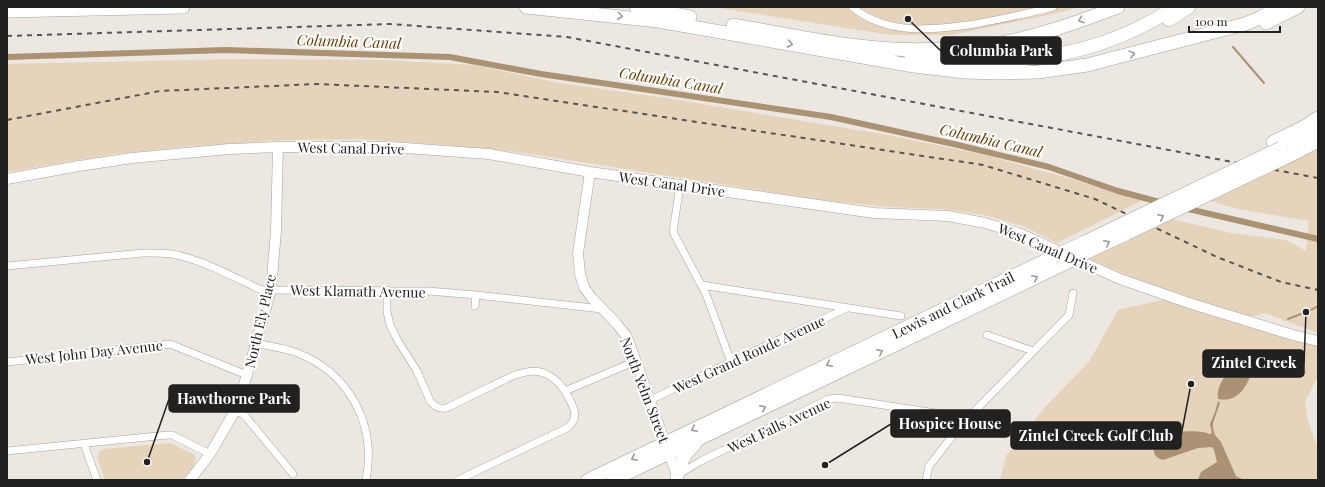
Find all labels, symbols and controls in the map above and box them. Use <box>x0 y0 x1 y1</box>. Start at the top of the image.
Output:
scale bar <box>1189 8 1280 34</box>
one-way arrow <box>617 11 623 20</box>
text: 100 m <box>1195 13 1228 29</box>
one-way arrow <box>1077 15 1084 24</box>
water label: Columbia Canal <box>296 29 402 53</box>
callout: Columbia Park <box>941 37 1061 64</box>
one-way arrow <box>787 40 793 48</box>
text: Columbia Park <box>949 40 1053 60</box>
one-way arrow <box>1129 50 1135 58</box>
water label: Columbia Canal <box>618 62 725 98</box>
water label: Columbia Canal <box>938 119 1045 162</box>
street label: West Canal Drive <box>296 138 405 158</box>
street label: West Canal Drive <box>617 167 726 201</box>
one-way arrow <box>1156 214 1164 222</box>
street label: West Canal Drive <box>994 218 1101 278</box>
one-way arrow <box>1102 240 1110 248</box>
street label: Lewis and Clark Trail <box>889 267 1017 343</box>
street label: North Ely Place <box>240 272 280 370</box>
one-way arrow <box>1031 275 1038 283</box>
street label: West Klamath Avenue <box>289 280 426 302</box>
street label: West Grand Ronde Avenue <box>669 310 828 398</box>
street label: North Yelm Street <box>616 334 674 447</box>
street label: West John Day Avenue <box>23 335 164 369</box>
one-way arrow <box>876 349 883 357</box>
callout: Zintel Creek <box>1203 350 1304 377</box>
text: Zintel Creek <box>1211 352 1297 372</box>
one-way arrow <box>826 359 833 367</box>
callout: Hawthorne Park <box>169 385 299 412</box>
text: Hawthorne Park <box>177 388 291 408</box>
street label: West Falls Avenue <box>724 393 834 458</box>
one-way arrow <box>759 405 766 413</box>
callout: Hospice House <box>891 410 1010 437</box>
text: Hospice House <box>898 413 1002 433</box>
callout: Zintel Creek Golf Club <box>1011 422 1181 449</box>
one-way arrow <box>691 424 699 432</box>
text: Zintel Creek Golf Club <box>1019 425 1173 445</box>
one-way arrow <box>631 453 638 461</box>

